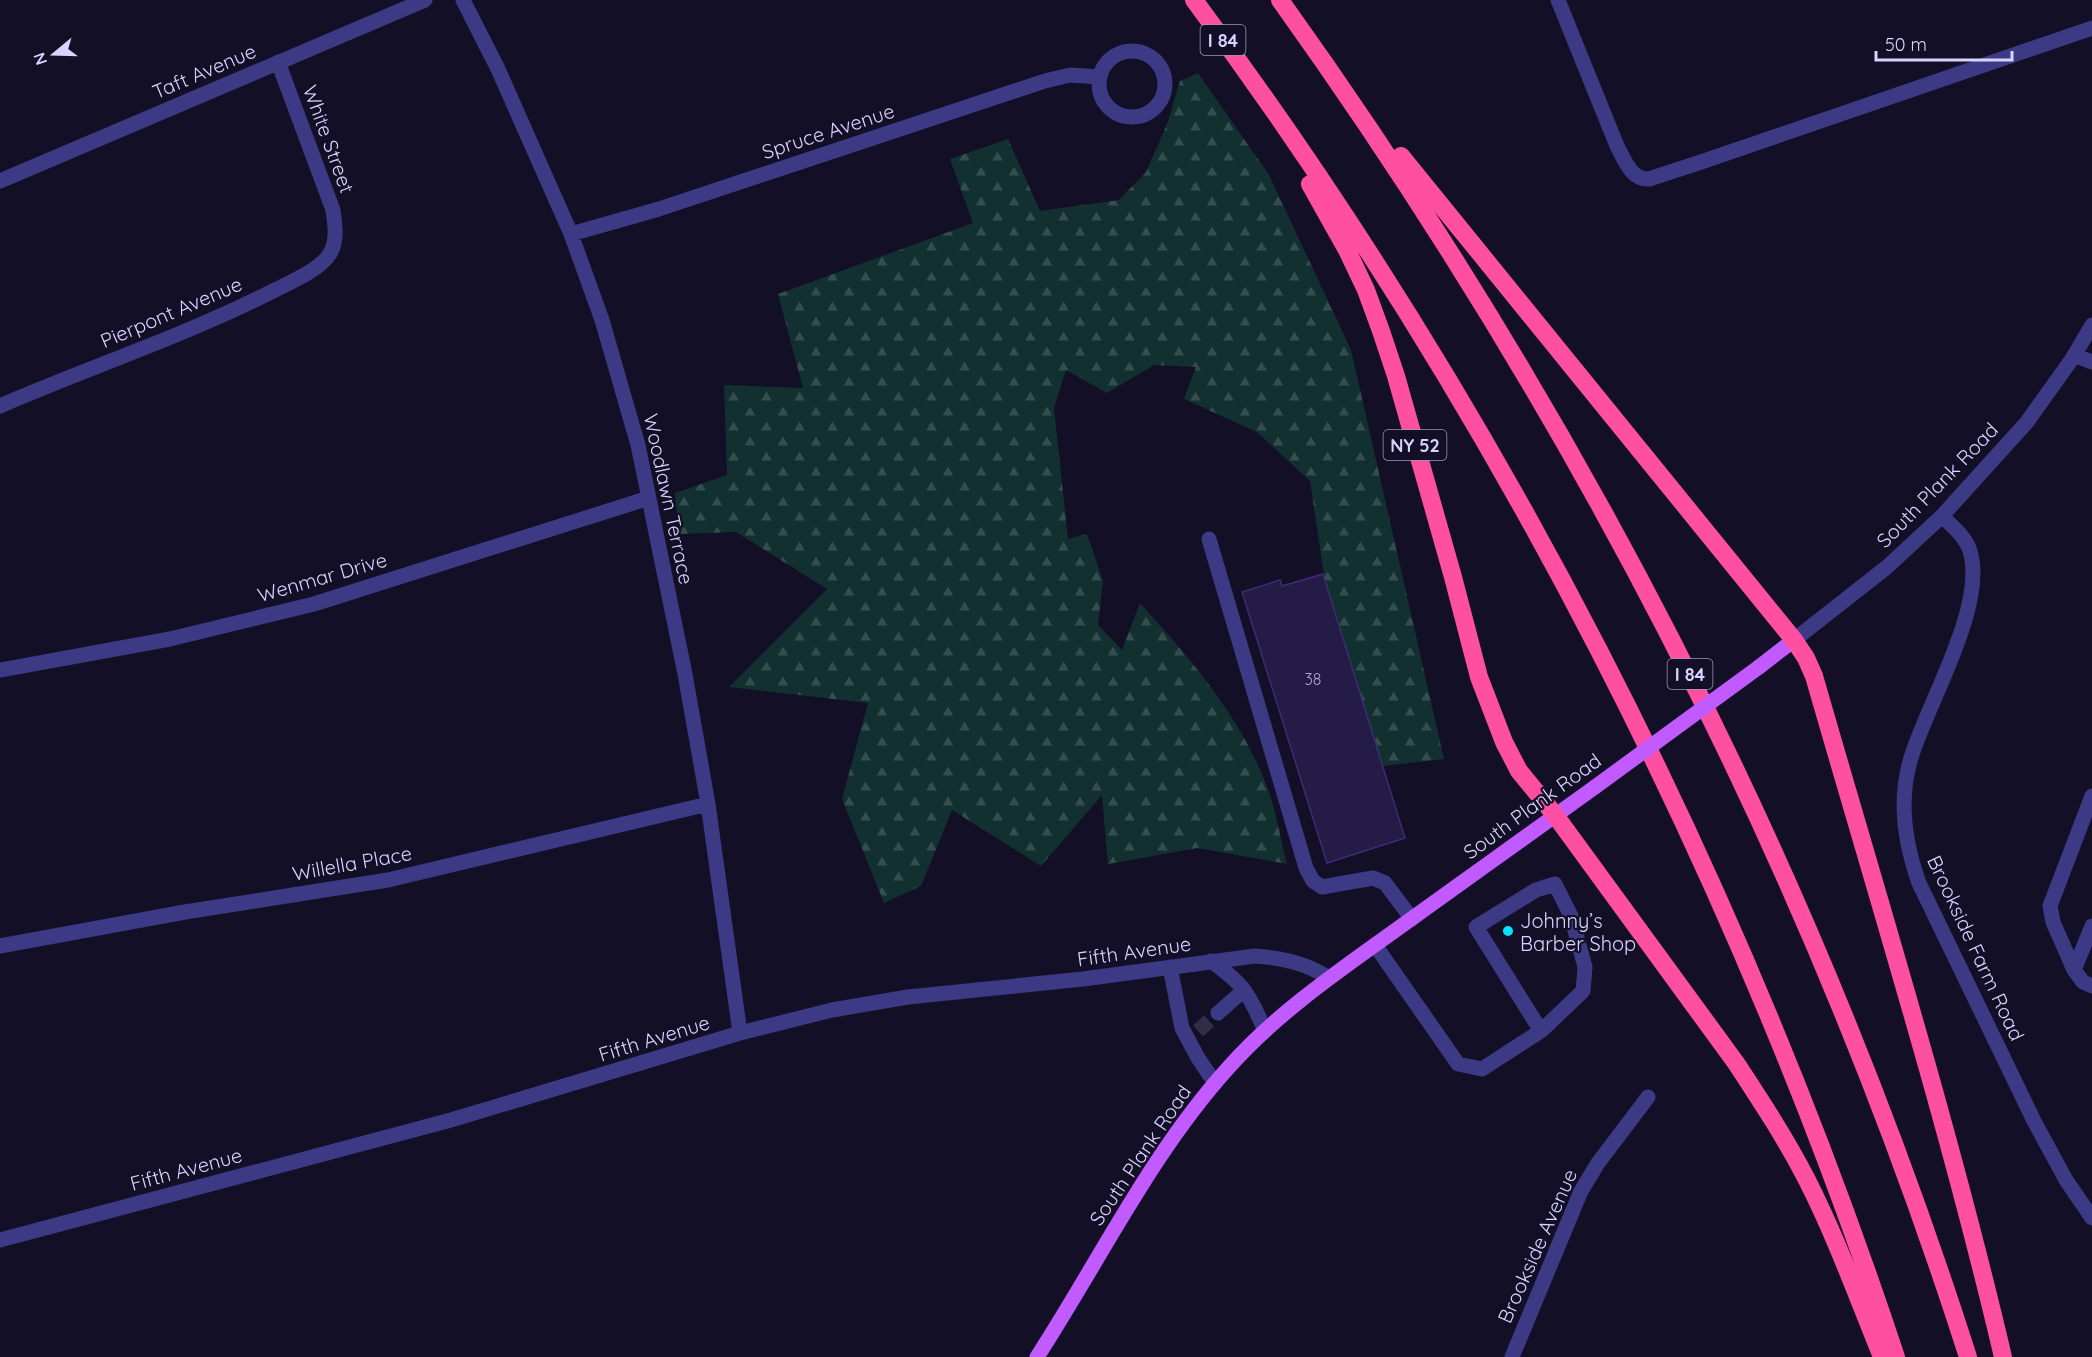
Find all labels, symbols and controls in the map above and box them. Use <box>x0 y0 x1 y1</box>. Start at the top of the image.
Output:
north arrow <box>24 24 84 84</box>
scale bar <box>1876 24 2012 62</box>
road number: I 84 <box>1200 25 1246 55</box>
text: 50 m <box>1885 33 1927 56</box>
street label: Taft Avenue <box>148 38 260 104</box>
text: N <box>28 50 51 68</box>
street label: White Street <box>298 82 360 197</box>
street label: Spruce Avenue <box>759 98 897 164</box>
street label: Pierpont Avenue <box>96 271 246 353</box>
street label: Woodlawn Terrace <box>639 411 699 587</box>
street label: South Plank Road <box>1871 417 2003 553</box>
road number: NY 52 <box>1384 430 1446 460</box>
street label: Wenmar Drive <box>254 547 390 607</box>
road number: I 84 <box>1668 659 1712 689</box>
house number: 38 <box>1304 669 1322 689</box>
street label: South Plank Road <box>1458 748 1606 864</box>
street label: Willella Place <box>290 840 414 886</box>
street label: Brookside Farm Road <box>1922 851 2030 1045</box>
place label: Johnny’s Barber Shop <box>1520 908 1636 956</box>
marker: Johnny’s Barber Shop <box>1501 924 1515 938</box>
street label: Fifth Avenue <box>1075 931 1193 971</box>
street label: Fifth Avenue <box>595 1009 713 1067</box>
street label: South Plank Road <box>1084 1080 1196 1230</box>
street label: Fifth Avenue <box>127 1142 245 1196</box>
street label: Brookside Avenue <box>1492 1165 1582 1327</box>

